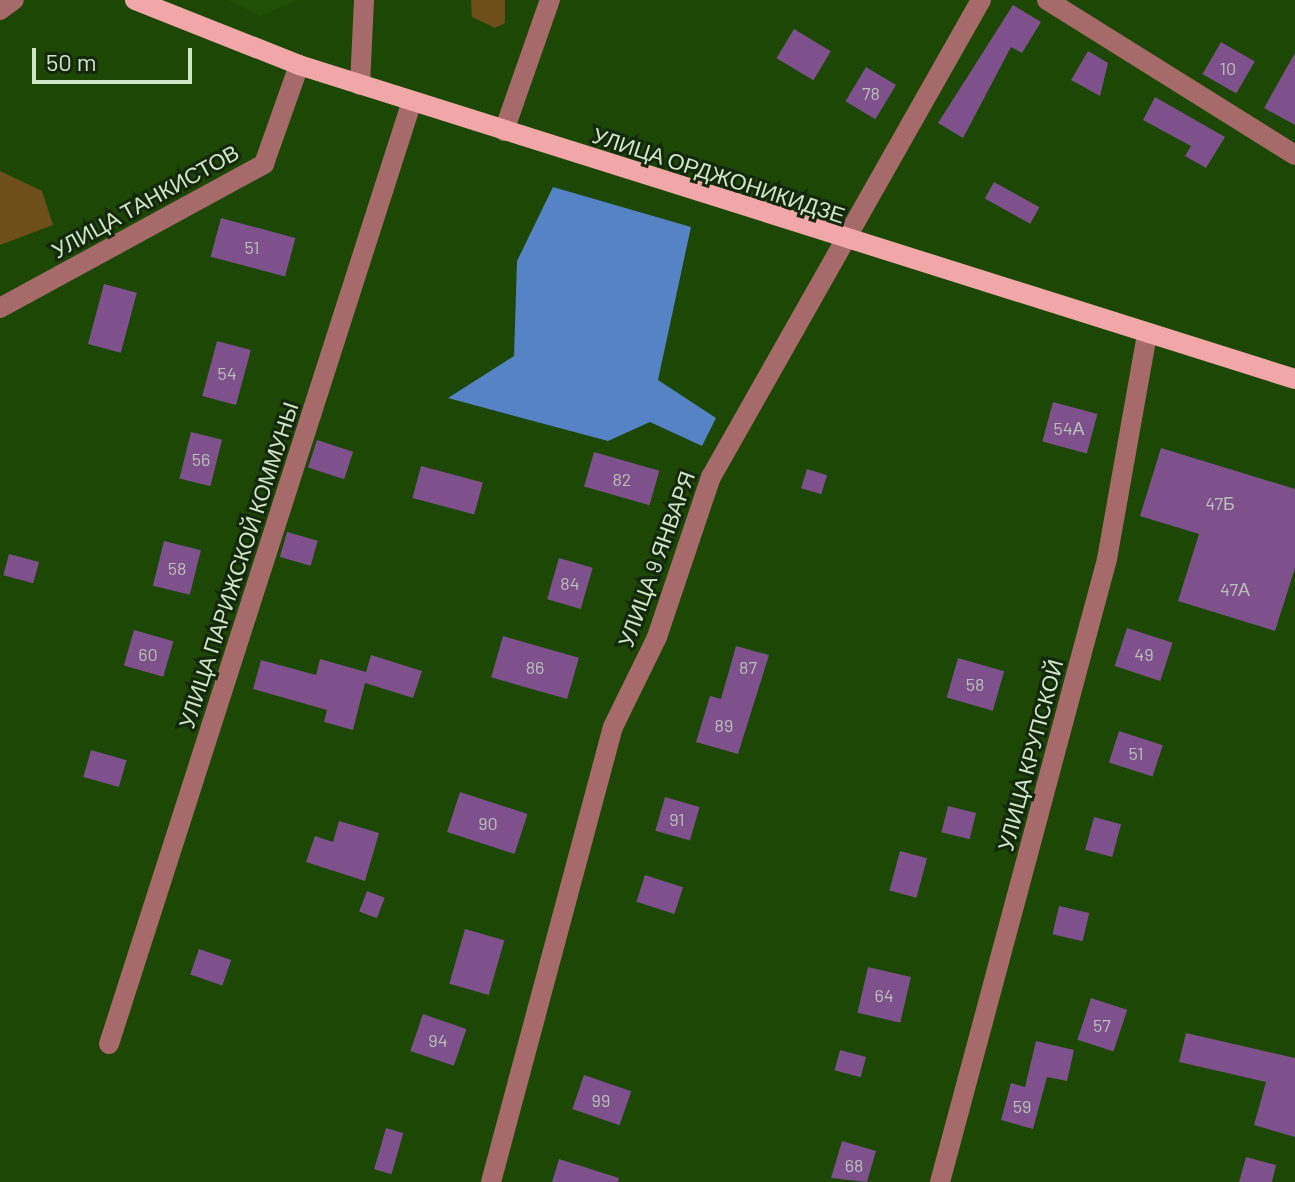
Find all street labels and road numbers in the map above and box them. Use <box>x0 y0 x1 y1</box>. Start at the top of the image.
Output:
street label: УЛИЦА ОРДЖОНИКИДЗЕ <box>589 122 849 228</box>
street label: УЛИЦА ТАНКИСТОВ <box>47 139 243 263</box>
street label: УЛИЦА ПАРИЖСКОЙ КОММУНЫ <box>173 399 303 731</box>
street label: УЛИЦА 9 ЯНВАРЯ <box>612 467 700 651</box>
street label: УЛИЦА КРУПСКОЙ <box>992 656 1068 854</box>

